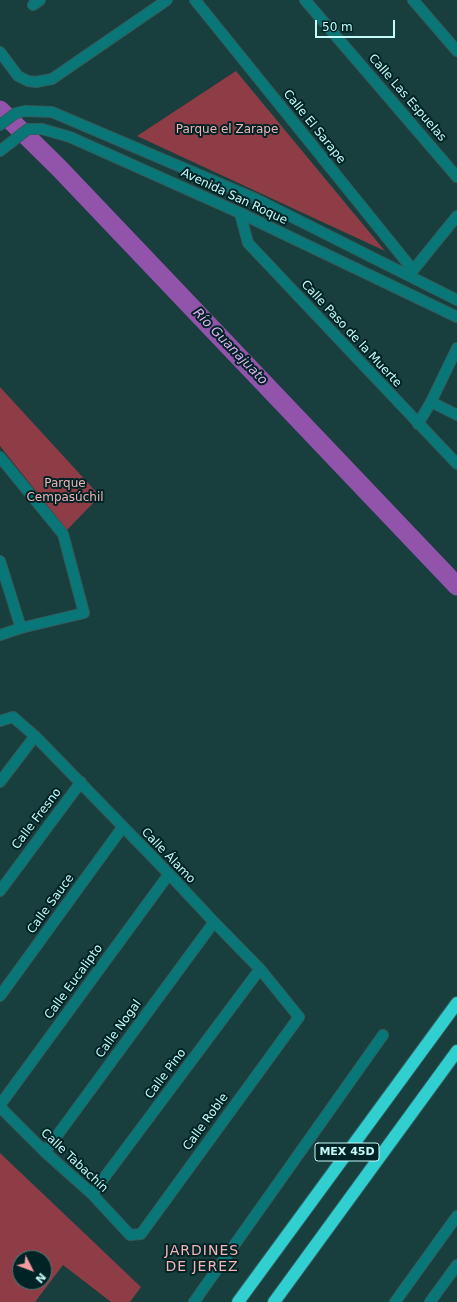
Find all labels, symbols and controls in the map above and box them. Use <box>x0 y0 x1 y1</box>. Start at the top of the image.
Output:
scale bar <box>317 12 397 38</box>
text: 50 m <box>322 20 353 34</box>
street label: Calle Las Espuelas <box>365 51 449 145</box>
street label: Calle El Sarape <box>280 87 348 167</box>
park label: Parque el Zarape <box>176 123 278 137</box>
street label: Avenida San Roque <box>178 166 290 228</box>
street label: Calle Paso de la Muerte <box>298 278 404 390</box>
water label: Río Guanajuato <box>190 306 270 388</box>
park label: Parque Cempasúchil <box>26 477 104 505</box>
street label: Calle Fresno <box>9 786 65 852</box>
street label: Calle Álamo <box>138 825 198 887</box>
street label: Calle Sauce <box>25 871 77 937</box>
street label: Calle Eucalipto <box>42 942 106 1022</box>
street label: Calle Nogal <box>93 997 145 1061</box>
street label: Calle Pino <box>143 1046 189 1102</box>
street label: Calle Roble <box>180 1091 232 1153</box>
street label: Calle Tabachín <box>37 1126 111 1196</box>
road number: MEX 45D <box>315 1143 379 1161</box>
district label: JARDINES DE JEREZ <box>165 1243 239 1276</box>
north arrow <box>12 1250 52 1290</box>
text: N <box>33 1270 48 1285</box>

